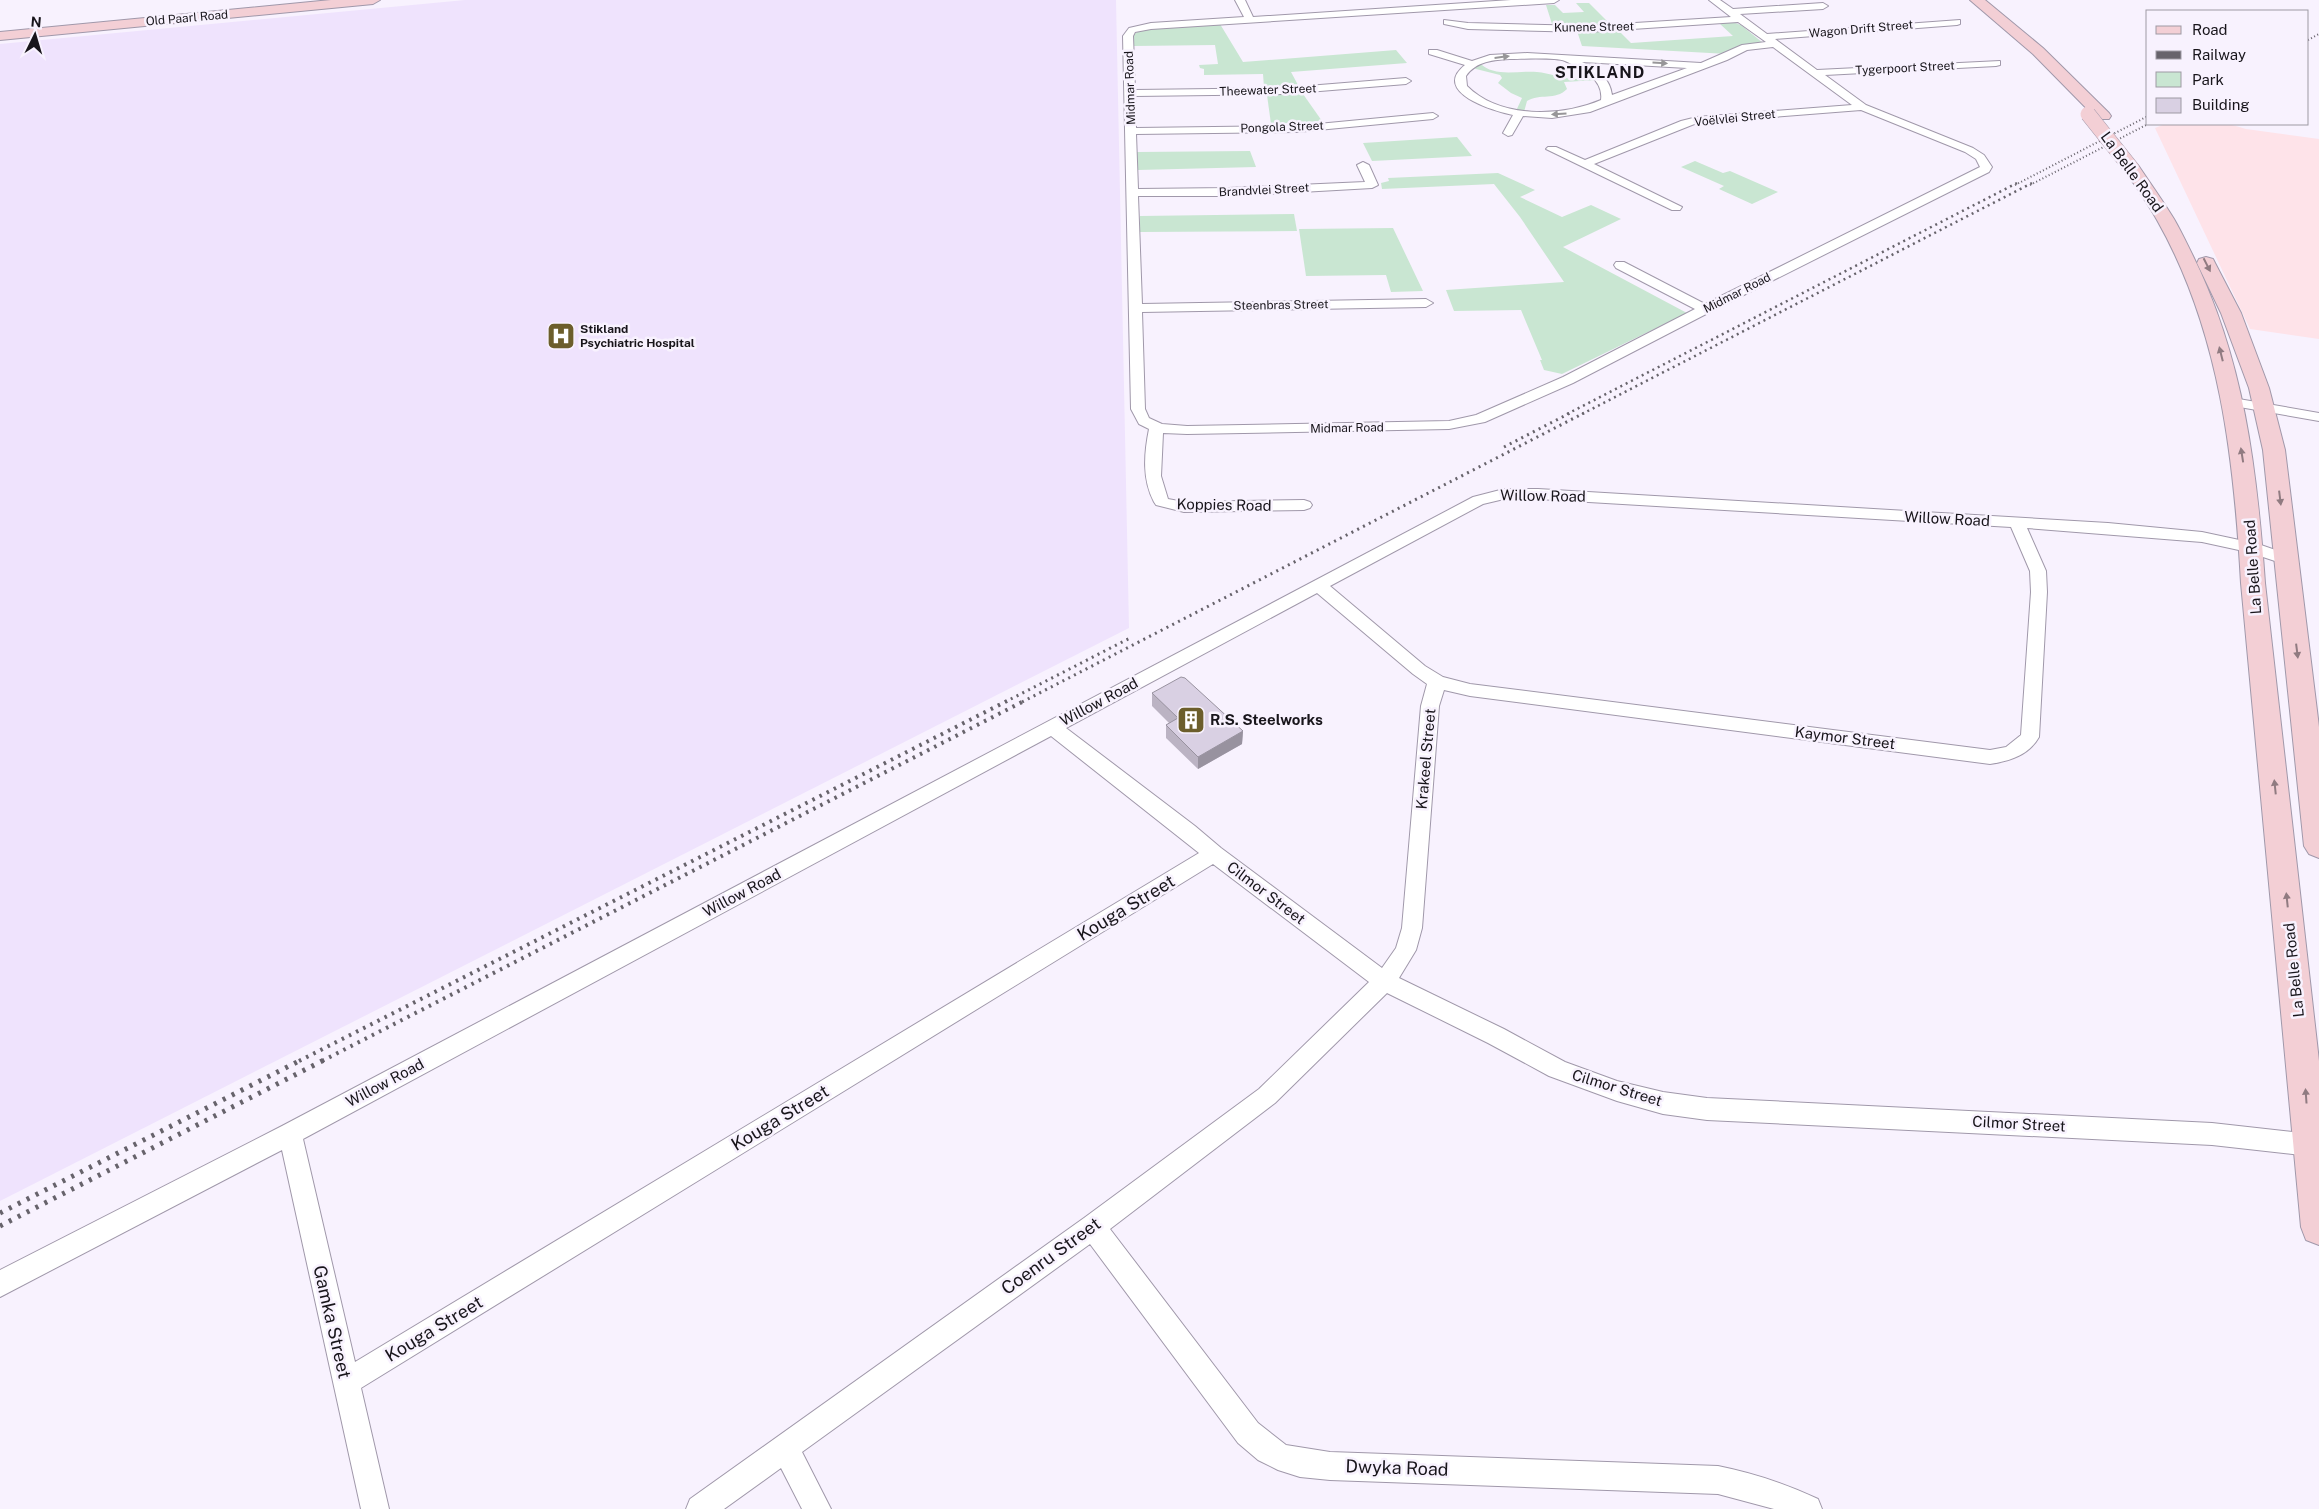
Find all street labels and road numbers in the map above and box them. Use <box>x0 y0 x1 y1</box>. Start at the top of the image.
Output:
street label: Old Paarl Road <box>145 7 229 29</box>
street label: Wagon Drift Street <box>1808 17 1914 41</box>
street label: Kunene Street <box>1554 19 1635 35</box>
street label: Midmar Road <box>1122 51 1138 125</box>
street label: Tygerpoort Street <box>1855 58 1955 78</box>
street label: Theewater Street <box>1219 81 1317 99</box>
street label: Voëlvlei Street <box>1694 107 1777 129</box>
street label: Pongola Street <box>1240 119 1324 135</box>
street label: La Belle Road <box>2098 128 2167 215</box>
street label: Brandvlei Street <box>1219 181 1310 199</box>
street label: Midmar Road <box>1701 270 1773 316</box>
street label: Steenbras Street <box>1233 297 1329 313</box>
street label: Midmar Road <box>1310 420 1384 436</box>
street label: Willow Road <box>1500 486 1586 505</box>
street label: Koppies Road <box>1176 495 1272 514</box>
street label: Willow Road <box>1904 508 1990 529</box>
street label: La Belle Road <box>2241 519 2264 615</box>
street label: Willow Road <box>1057 674 1141 729</box>
street label: Krakeel Street <box>1413 708 1438 810</box>
street label: Kaymor Street <box>1794 723 1896 752</box>
street label: Cilmor Street <box>1224 858 1309 928</box>
street label: Willow Road <box>700 865 784 920</box>
street label: Kouga Street <box>1073 870 1178 945</box>
street label: La Belle Road <box>2280 922 2307 1018</box>
street label: Willow Road <box>343 1055 427 1110</box>
street label: Cilmor Street <box>1570 1066 1664 1109</box>
street label: Kouga Street <box>727 1080 832 1155</box>
street label: Cilmor Street <box>1972 1113 2066 1134</box>
street label: Coenru Street <box>997 1213 1104 1299</box>
street label: Gamka Street <box>309 1263 356 1381</box>
street label: Kouga Street <box>381 1291 486 1366</box>
street label: Dwyka Road <box>1345 1455 1449 1480</box>

